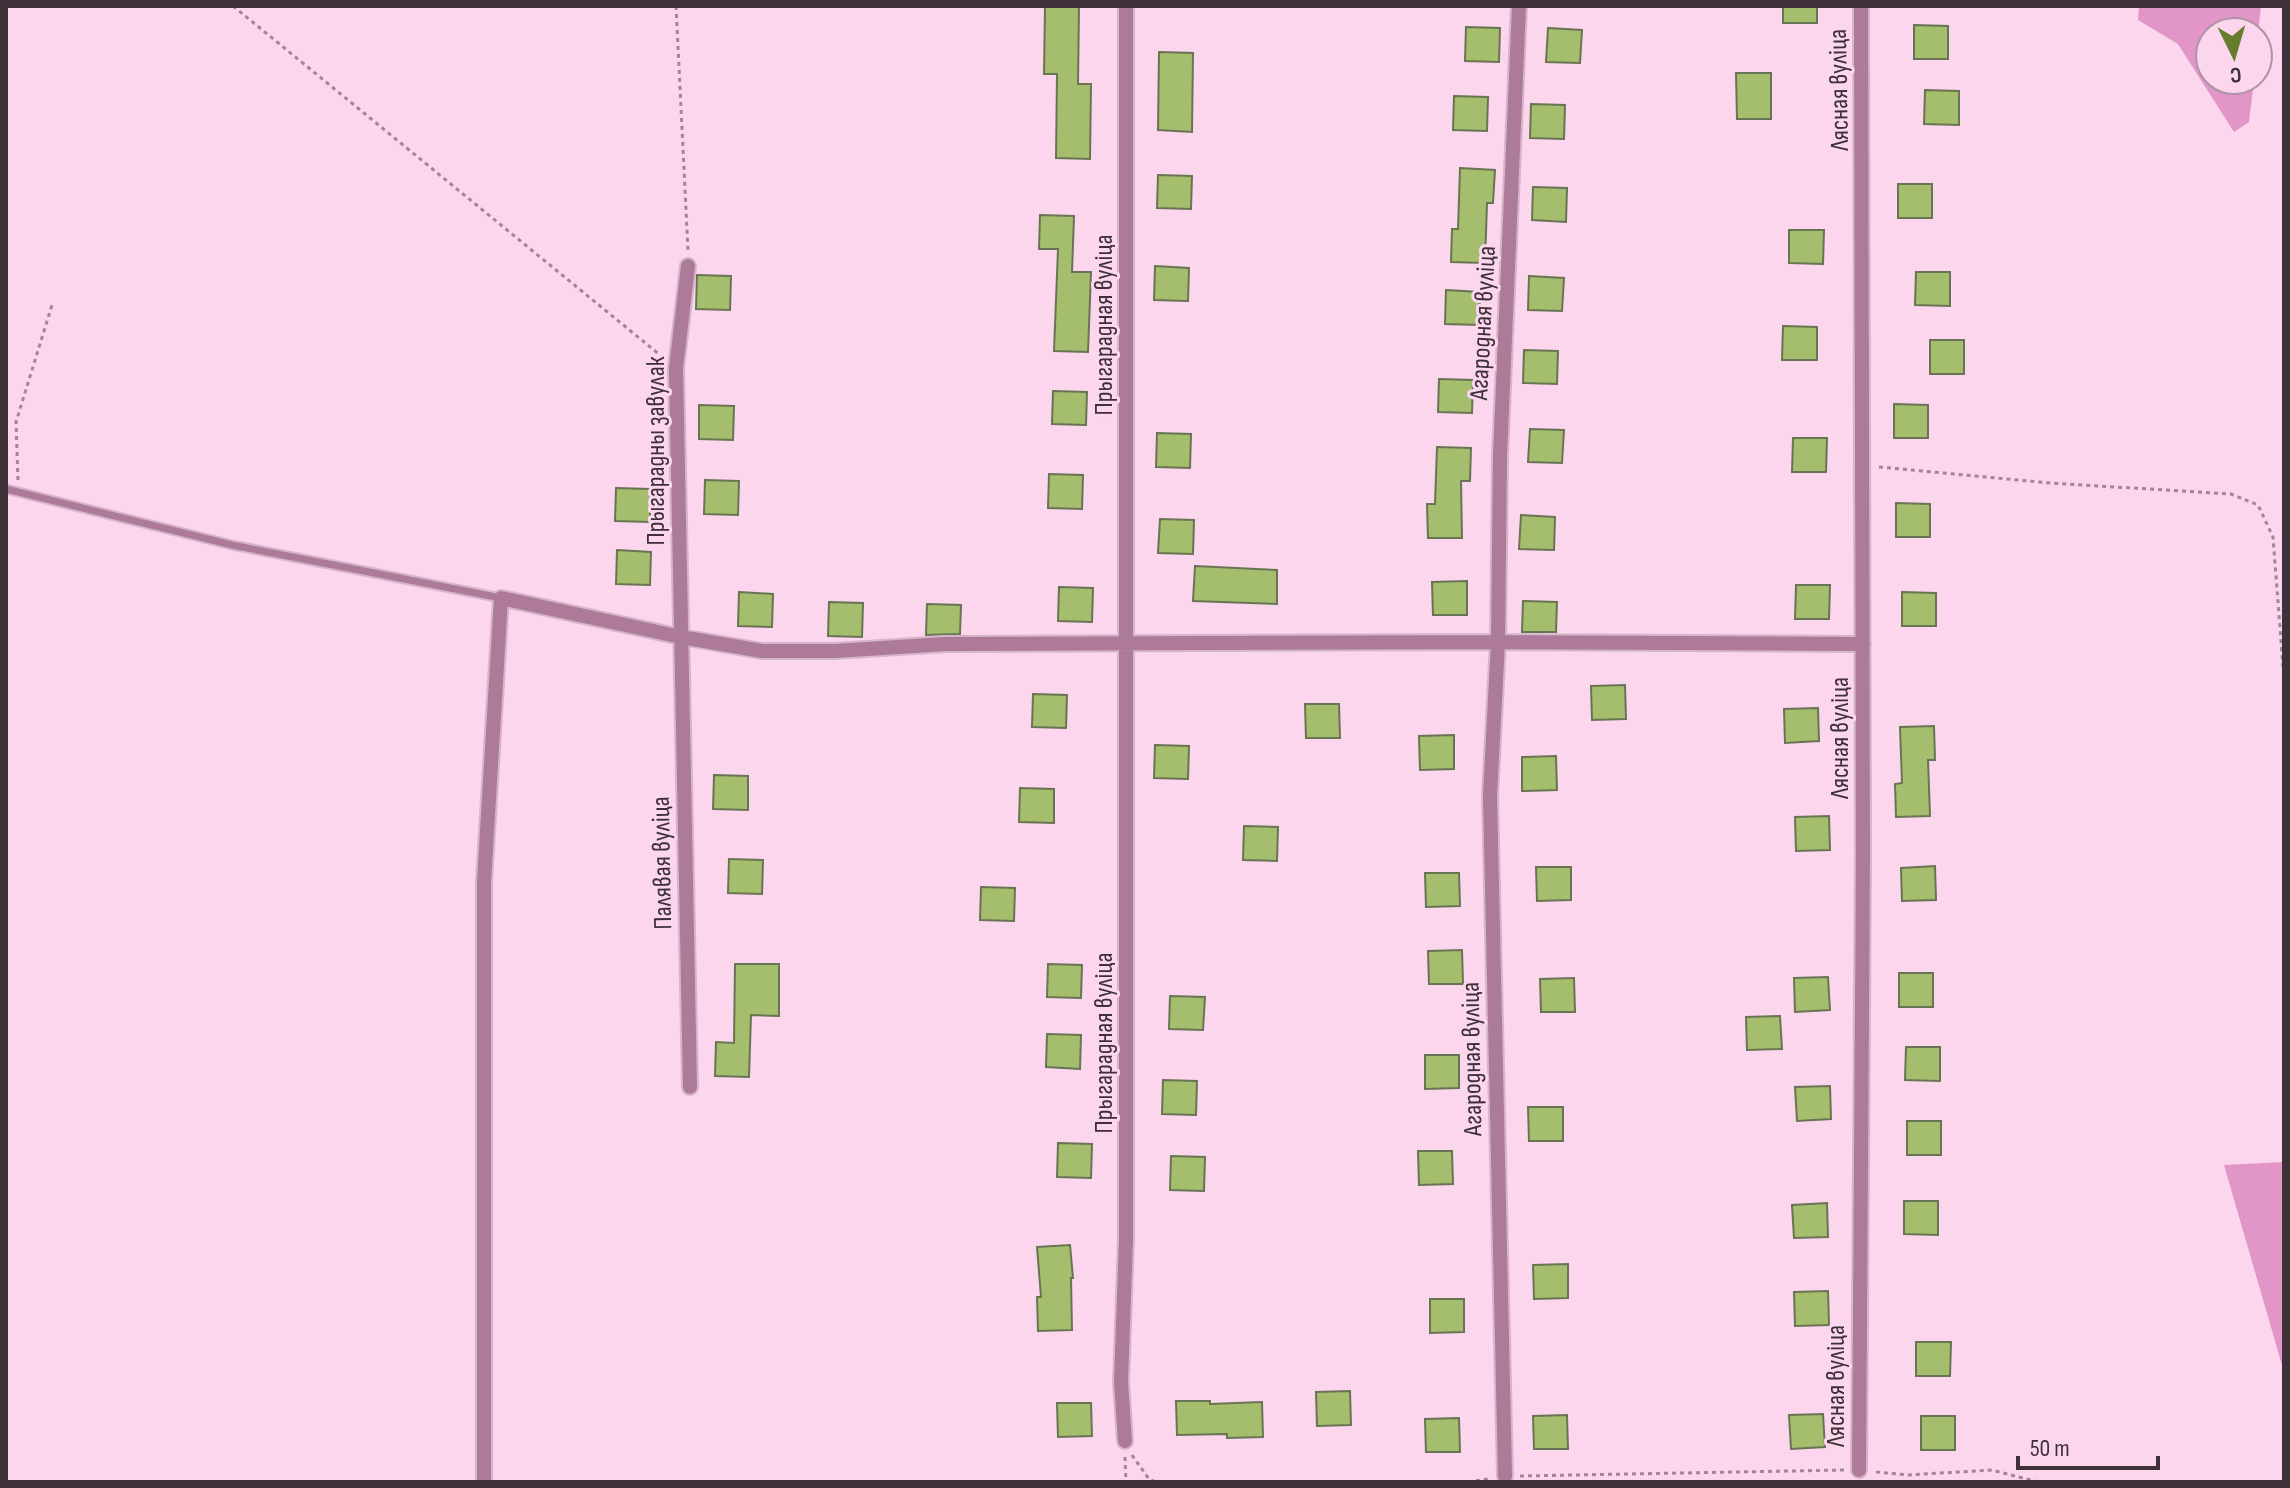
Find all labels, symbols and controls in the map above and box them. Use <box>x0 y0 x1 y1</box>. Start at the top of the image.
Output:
north arrow <box>2194 16 2274 96</box>
street label: Лясная вуліца <box>1823 29 1856 152</box>
text: С <box>2229 60 2242 88</box>
street label: Прыгарадная вуліца <box>1089 235 1120 415</box>
street label: Агародная вуліца <box>1464 245 1503 402</box>
street label: Прыгарадны завулак <box>641 356 672 546</box>
street label: Лясная вуліца <box>1825 677 1856 800</box>
street label: Палявая вуліца <box>646 796 679 930</box>
street label: Прыгарадная вуліца <box>1089 953 1120 1133</box>
street label: Агародная вуліца <box>1456 981 1489 1137</box>
street label: Лясная вуліца <box>1821 1325 1852 1448</box>
scale bar <box>2018 1420 2158 1470</box>
text: 50 m <box>2030 1434 2070 1463</box>

